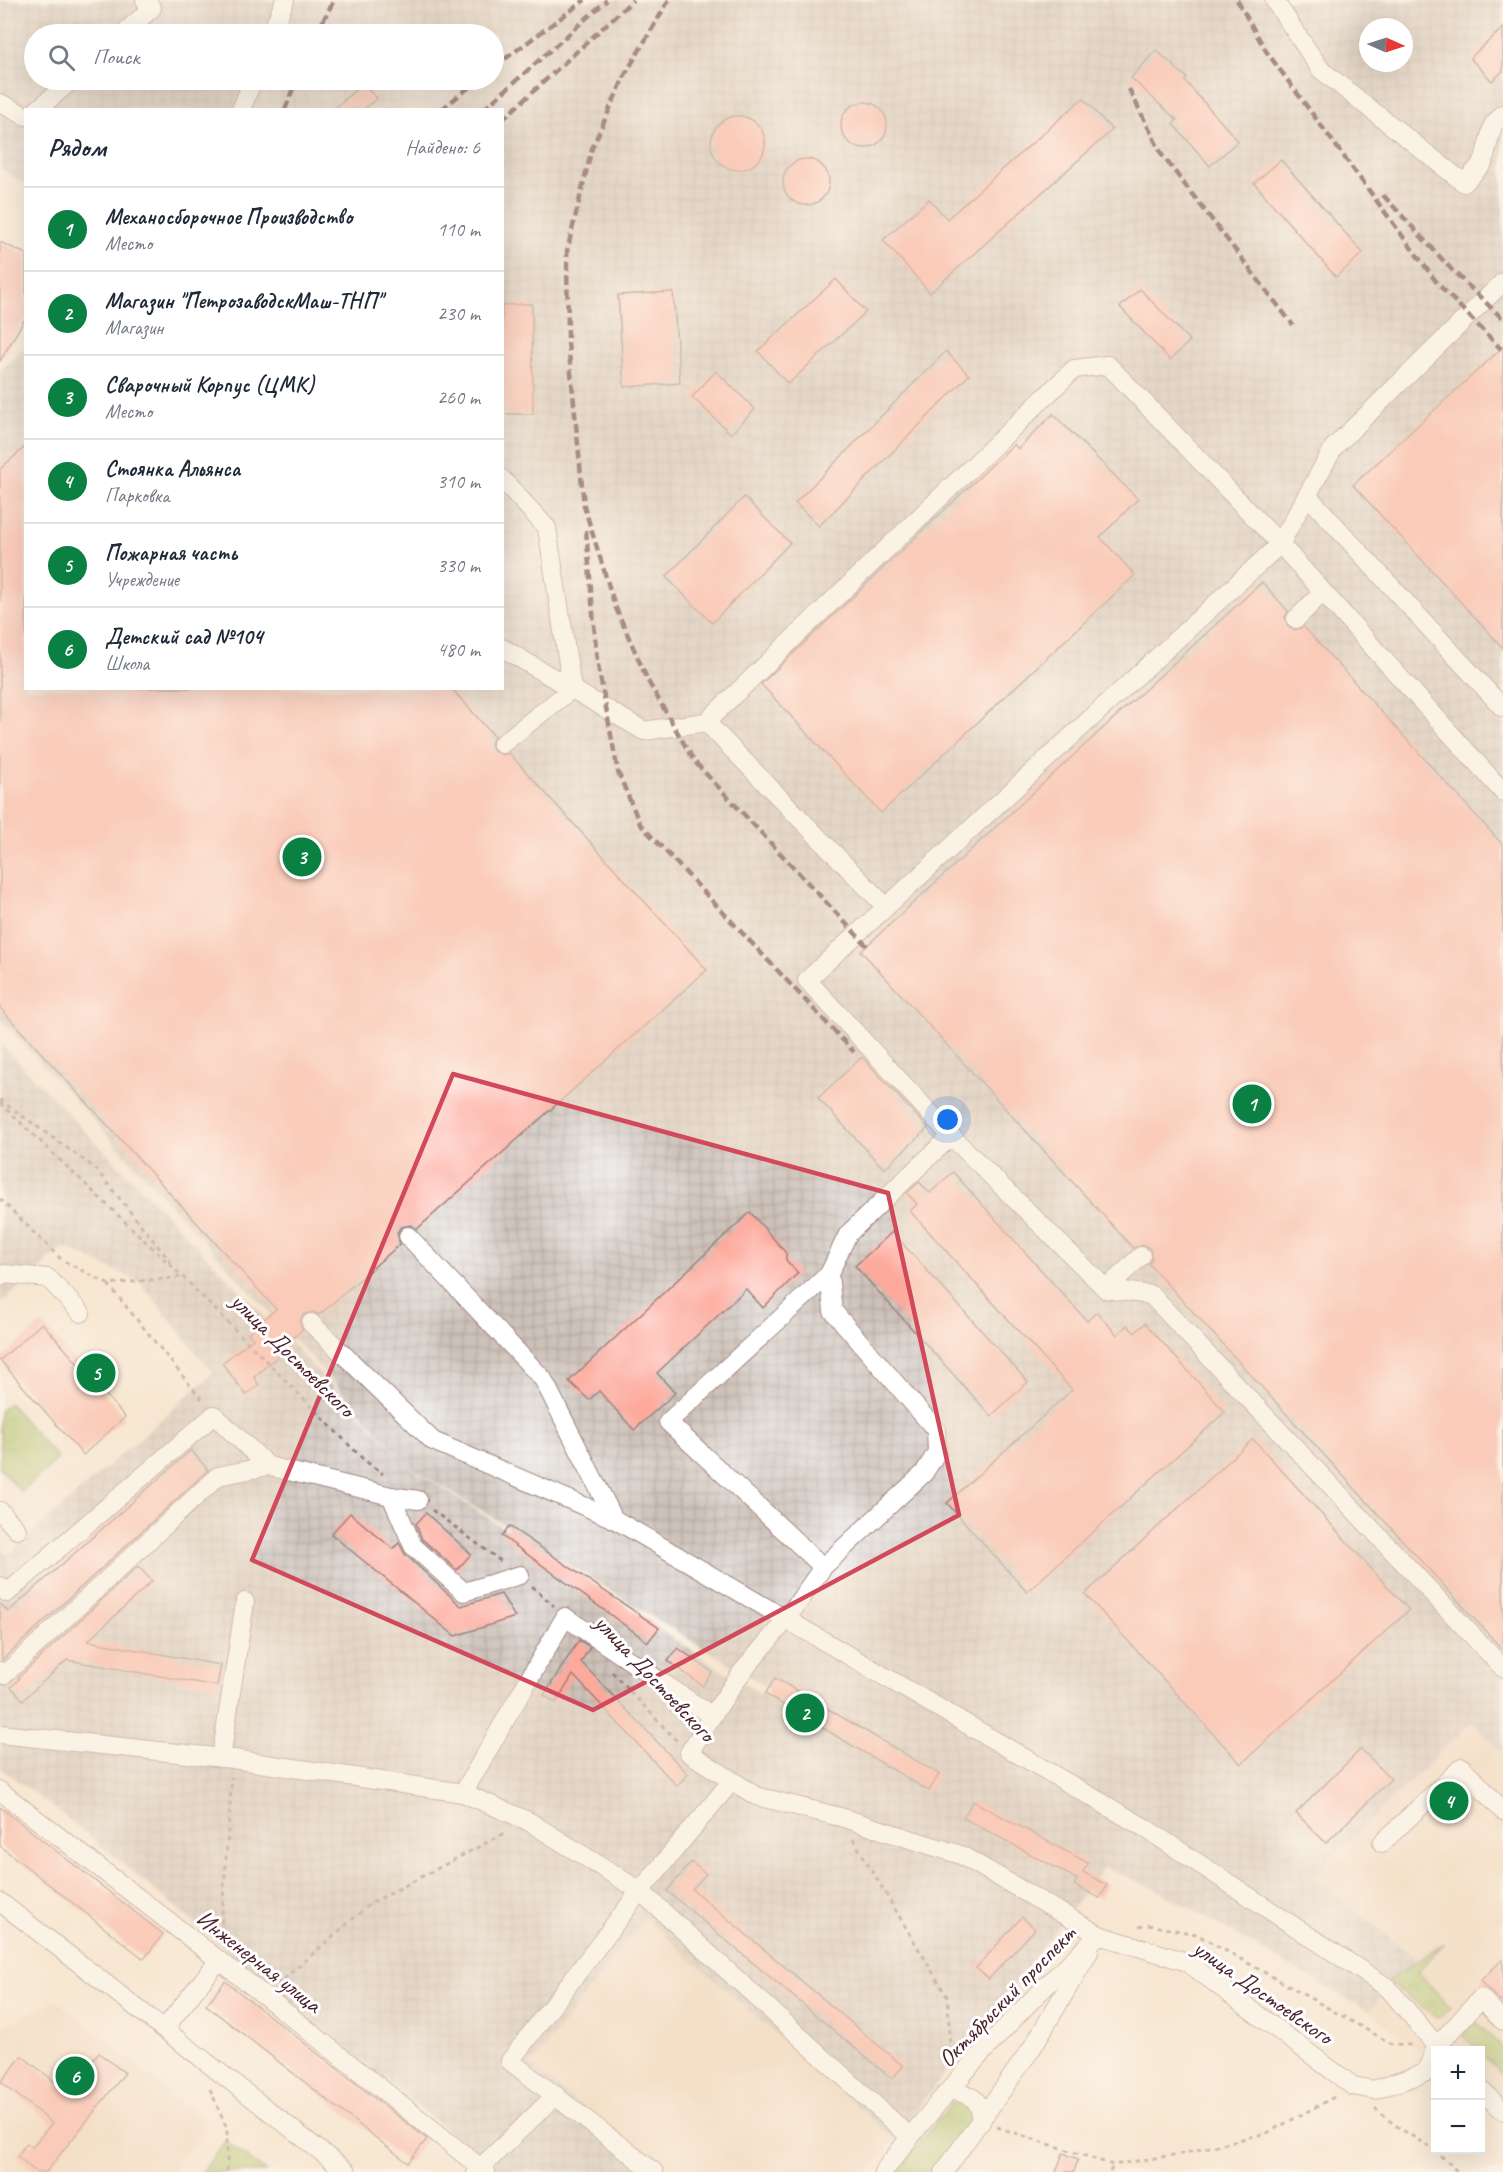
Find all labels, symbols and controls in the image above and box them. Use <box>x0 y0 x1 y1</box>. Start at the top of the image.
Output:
north arrow <box>1359 18 1413 72</box>
search box <box>24 24 504 90</box>
icon: search <box>45 41 78 74</box>
text: Поиск <box>93 43 139 71</box>
text: Рядом <box>48 131 106 164</box>
text: Найдено: 6 <box>405 135 480 160</box>
text: Механосборочное Производство <box>105 203 352 231</box>
text: 1 <box>63 217 72 242</box>
text: 110 m <box>437 217 480 242</box>
text: Место <box>105 231 152 256</box>
text: Магазин "ПетрозаводскМаш-ТНП" <box>105 287 382 315</box>
text: 2 <box>63 301 72 326</box>
text: 230 m <box>437 301 480 326</box>
text: Магазин <box>105 315 163 340</box>
text: Сварочный Корпус (ЦМК) <box>105 371 314 399</box>
text: 3 <box>63 385 72 410</box>
text: 260 m <box>437 385 480 410</box>
text: Место <box>105 399 152 424</box>
text: Стоянка Альянса <box>105 455 240 483</box>
text: 4 <box>63 469 72 494</box>
text: 310 m <box>437 469 480 494</box>
text: Парковка <box>105 483 169 508</box>
text: Пожарная часть <box>105 539 237 567</box>
text: 5 <box>63 553 72 578</box>
text: 330 m <box>437 553 480 578</box>
text: Учреждение <box>105 567 179 592</box>
text: Детский сад №104 <box>105 623 263 651</box>
text: 6 <box>63 637 72 662</box>
text: 480 m <box>437 637 480 662</box>
text: Школа <box>105 651 149 676</box>
pin: 3 <box>282 834 322 880</box>
pin: 1 <box>1232 1082 1272 1126</box>
your location <box>933 1105 962 1134</box>
street label: улица Достоевского <box>223 1285 363 1425</box>
pin: 5 <box>76 1350 116 1396</box>
street label: улица Достоевского <box>587 1606 723 1750</box>
pin: 2 <box>786 1690 824 1736</box>
pin: 4 <box>1430 1778 1468 1824</box>
street label: Инженерная улица <box>190 1903 329 2020</box>
street label: Октябрьский проспект <box>932 1918 1083 2073</box>
street label: улица Достоевского <box>1186 1932 1341 2053</box>
map controls <box>1431 2046 1485 2154</box>
button: + <box>1431 2046 1485 2100</box>
pin: 6 <box>56 2054 94 2098</box>
button: − <box>1431 2100 1485 2154</box>

